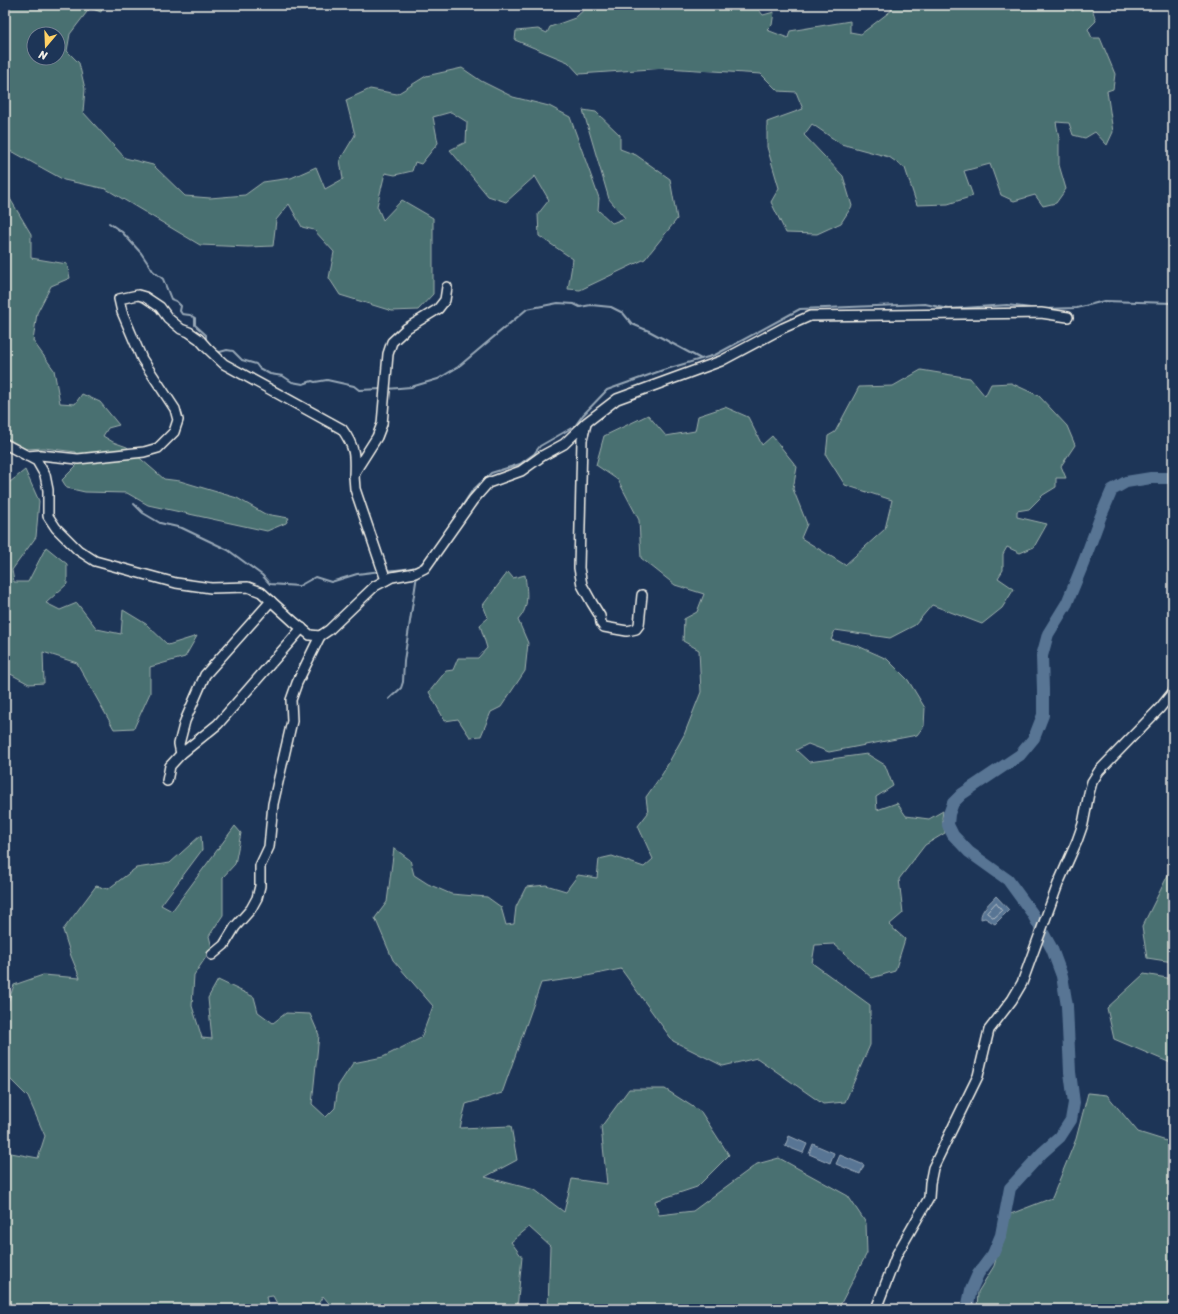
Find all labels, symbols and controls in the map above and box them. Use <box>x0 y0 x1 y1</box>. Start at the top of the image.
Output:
north arrow <box>26 26 66 66</box>
text: N <box>36 45 51 66</box>

